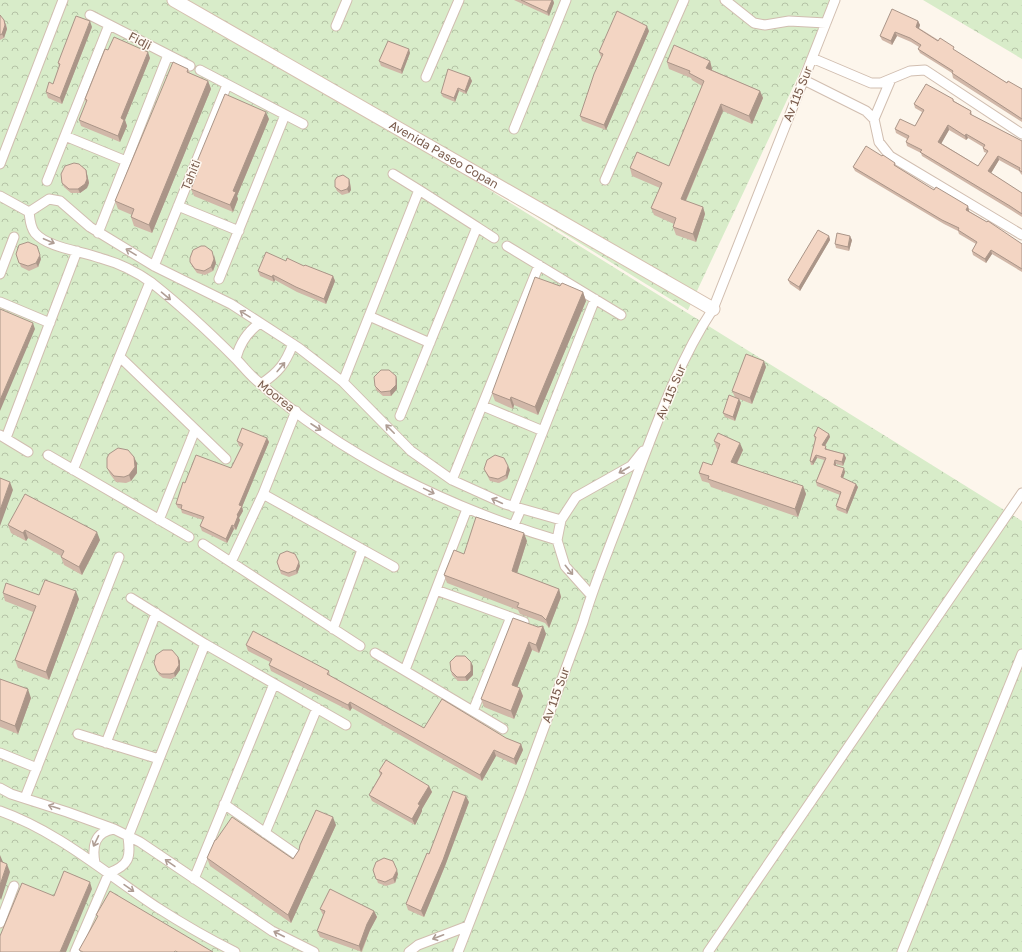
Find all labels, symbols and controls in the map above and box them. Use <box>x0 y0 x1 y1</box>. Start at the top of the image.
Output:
street label: Fidji <box>126 28 154 53</box>
street label: Av 115 Sur <box>780 64 816 124</box>
street label: Avenida Paseo Copan <box>387 117 501 191</box>
street label: Tahiti <box>178 157 203 192</box>
one-way arrow <box>43 238 55 246</box>
one-way arrow <box>125 248 137 256</box>
one-way arrow <box>160 291 171 300</box>
one-way arrow <box>239 309 251 317</box>
one-way arrow <box>277 362 286 373</box>
street label: Av 115 Sur <box>652 362 689 422</box>
street label: Moorea <box>255 376 298 415</box>
one-way arrow <box>311 422 322 431</box>
one-way arrow <box>385 424 395 434</box>
one-way arrow <box>618 467 630 475</box>
one-way arrow <box>423 488 435 495</box>
one-way arrow <box>491 497 503 504</box>
one-way arrow <box>565 565 574 576</box>
street label: Av 115 Sur <box>539 665 573 725</box>
one-way arrow <box>47 803 60 810</box>
one-way arrow <box>92 835 99 847</box>
one-way arrow <box>165 859 176 867</box>
one-way arrow <box>123 884 134 892</box>
one-way arrow <box>273 930 285 938</box>
one-way arrow <box>432 934 444 942</box>

